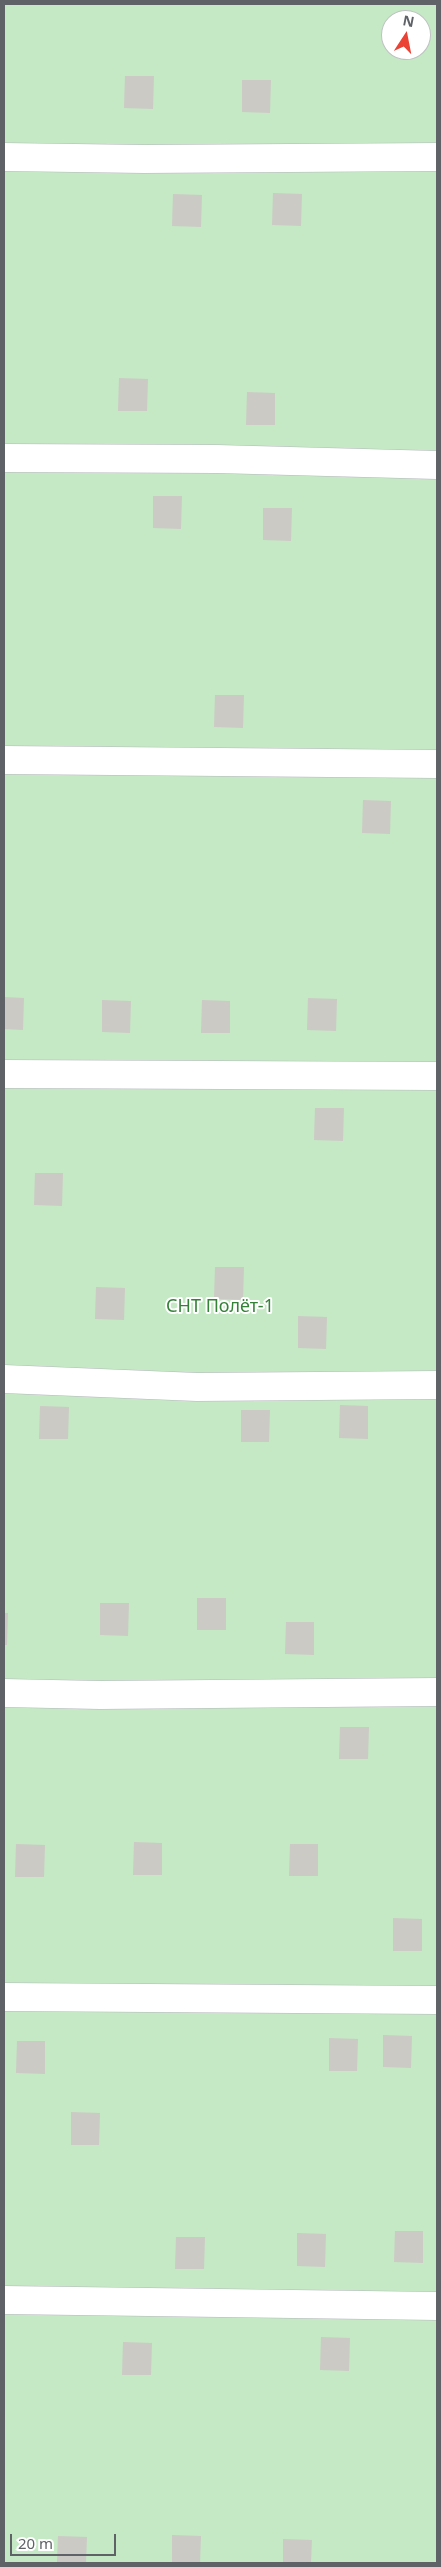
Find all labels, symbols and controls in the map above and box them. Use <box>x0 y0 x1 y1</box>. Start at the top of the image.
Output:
north arrow <box>381 10 431 60</box>
text: N <box>401 10 416 31</box>
park label: СНТ Полёт-1 <box>166 1296 274 1318</box>
scale bar <box>12 2524 119 2556</box>
text: 20 m <box>18 2533 53 2553</box>

